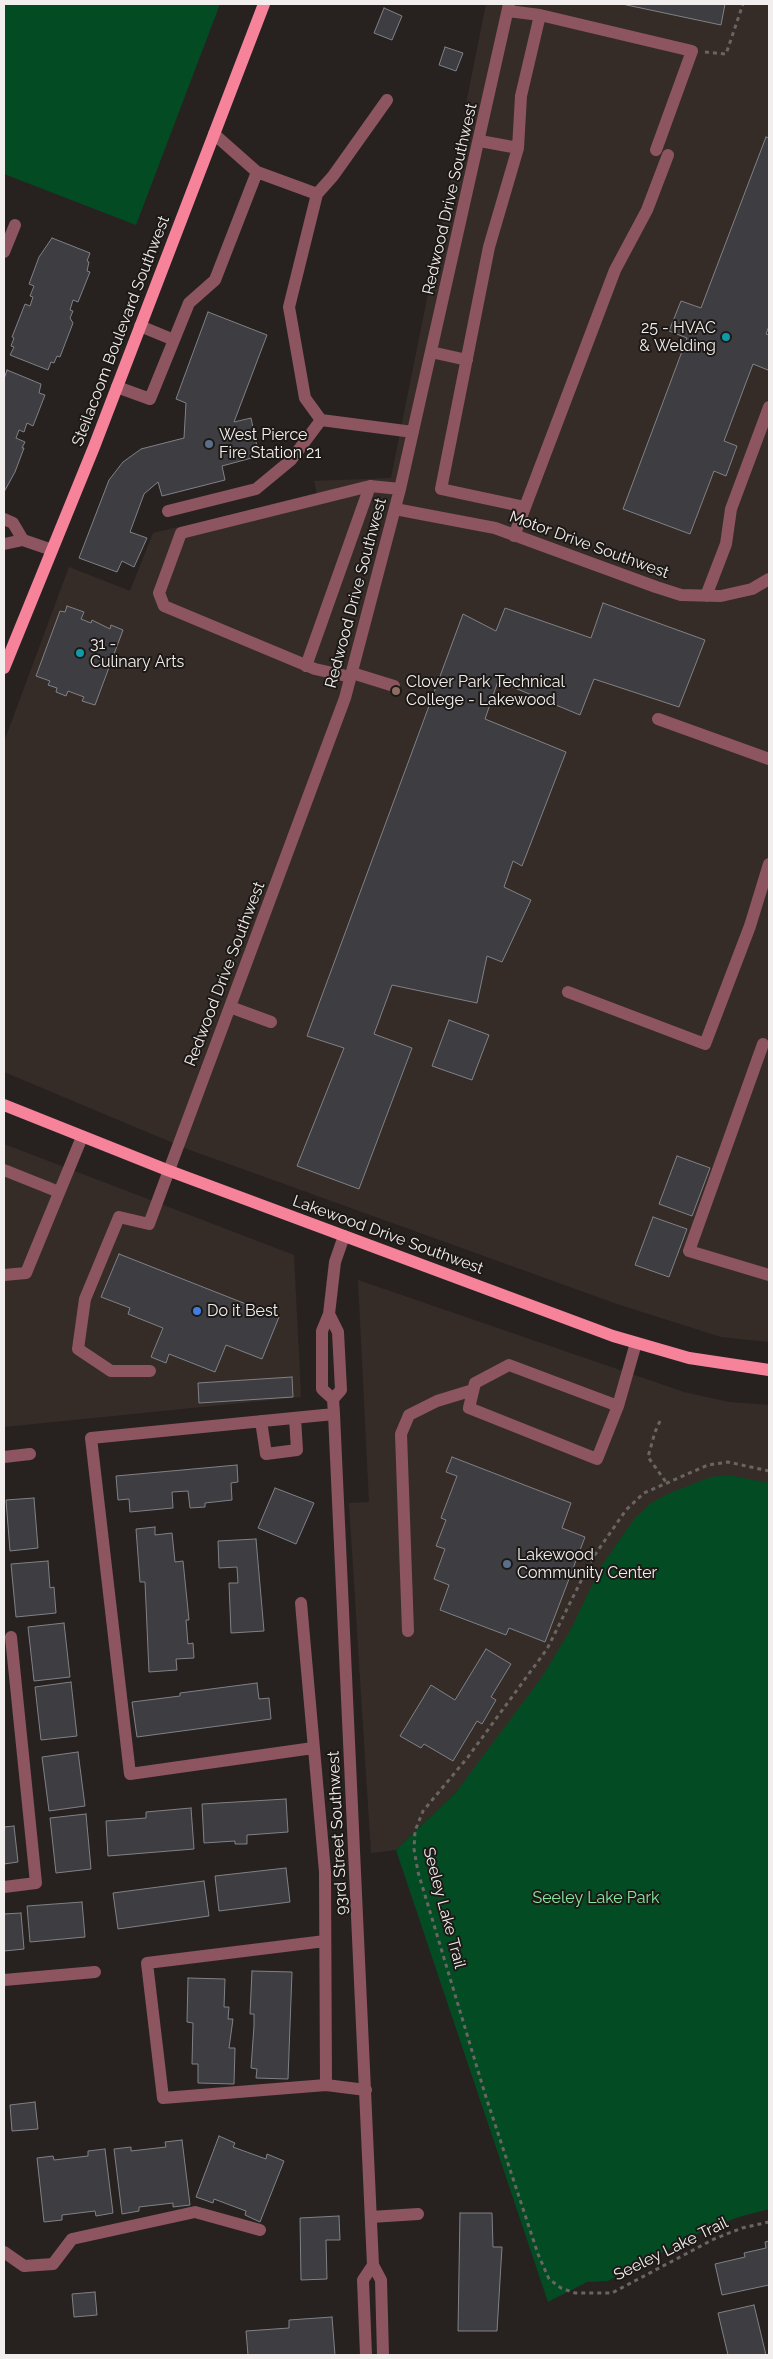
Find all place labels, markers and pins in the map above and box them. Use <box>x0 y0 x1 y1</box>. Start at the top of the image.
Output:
place label: 25 - HVAC & Welding <box>639 318 716 356</box>
marker: 25 - HVAC & Welding <box>720 331 732 343</box>
place label: West Pierce Fire Station 21 <box>219 425 321 463</box>
marker: West Pierce Fire Station 21 <box>203 438 215 450</box>
place label: 31 - Culinary Arts <box>90 634 184 672</box>
marker: 31 - Culinary Arts <box>74 647 86 659</box>
place label: Clover Park Technical College - Lakewood <box>406 672 565 710</box>
marker: Clover Park Technical College - Lakewood <box>390 685 402 697</box>
place label: Do it Best <box>207 1301 278 1321</box>
marker: Do it Best <box>191 1305 203 1317</box>
place label: Lakewood Community Center <box>517 1545 657 1583</box>
marker: Lakewood Community Center <box>501 1558 513 1570</box>

